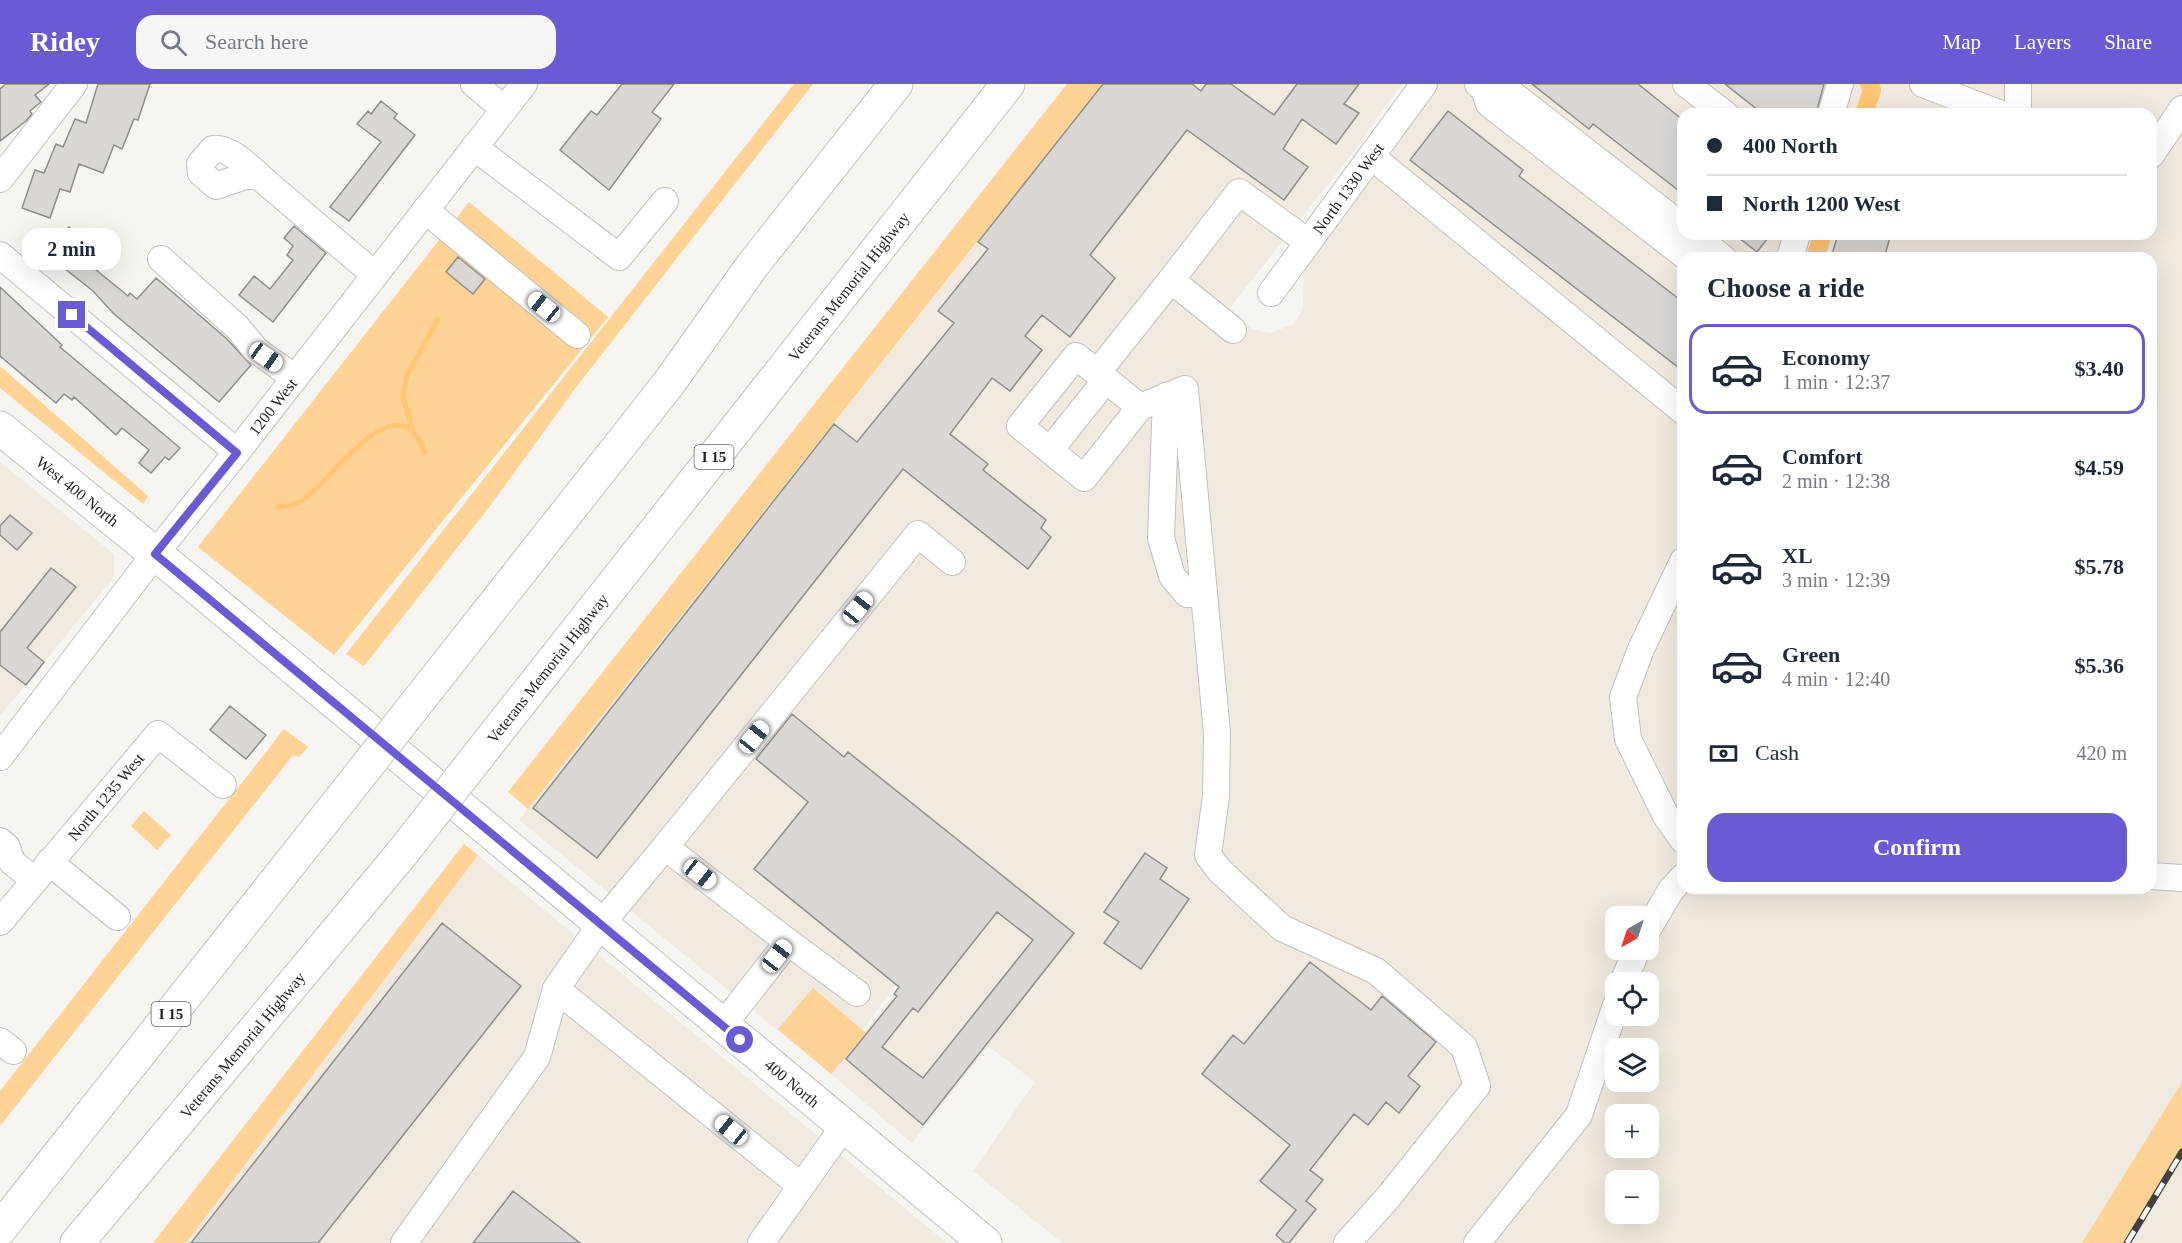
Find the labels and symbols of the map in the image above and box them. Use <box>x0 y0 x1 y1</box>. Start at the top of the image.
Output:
street label: North 1330 West <box>1309 139 1387 237</box>
street label: Veterans Memorial Highway <box>785 209 913 365</box>
callout: 2 min <box>22 228 122 270</box>
car <box>524 289 564 325</box>
route end <box>58 301 85 328</box>
car <box>246 339 286 375</box>
street label: 1200 West <box>245 375 301 439</box>
road number: I 15 <box>694 445 734 469</box>
street label: West 400 North <box>33 453 122 530</box>
car <box>840 588 876 628</box>
street label: Veterans Memorial Highway <box>484 590 612 746</box>
car <box>736 717 772 757</box>
street label: North 1235 West <box>64 749 148 844</box>
car <box>680 856 720 892</box>
north arrow <box>1605 906 1659 960</box>
car <box>759 936 795 976</box>
street label: Veterans Memorial Highway <box>177 969 309 1122</box>
road number: I 15 <box>152 1002 190 1026</box>
route start <box>726 1026 753 1053</box>
street label: 400 North <box>762 1056 823 1111</box>
car <box>711 1112 751 1148</box>

